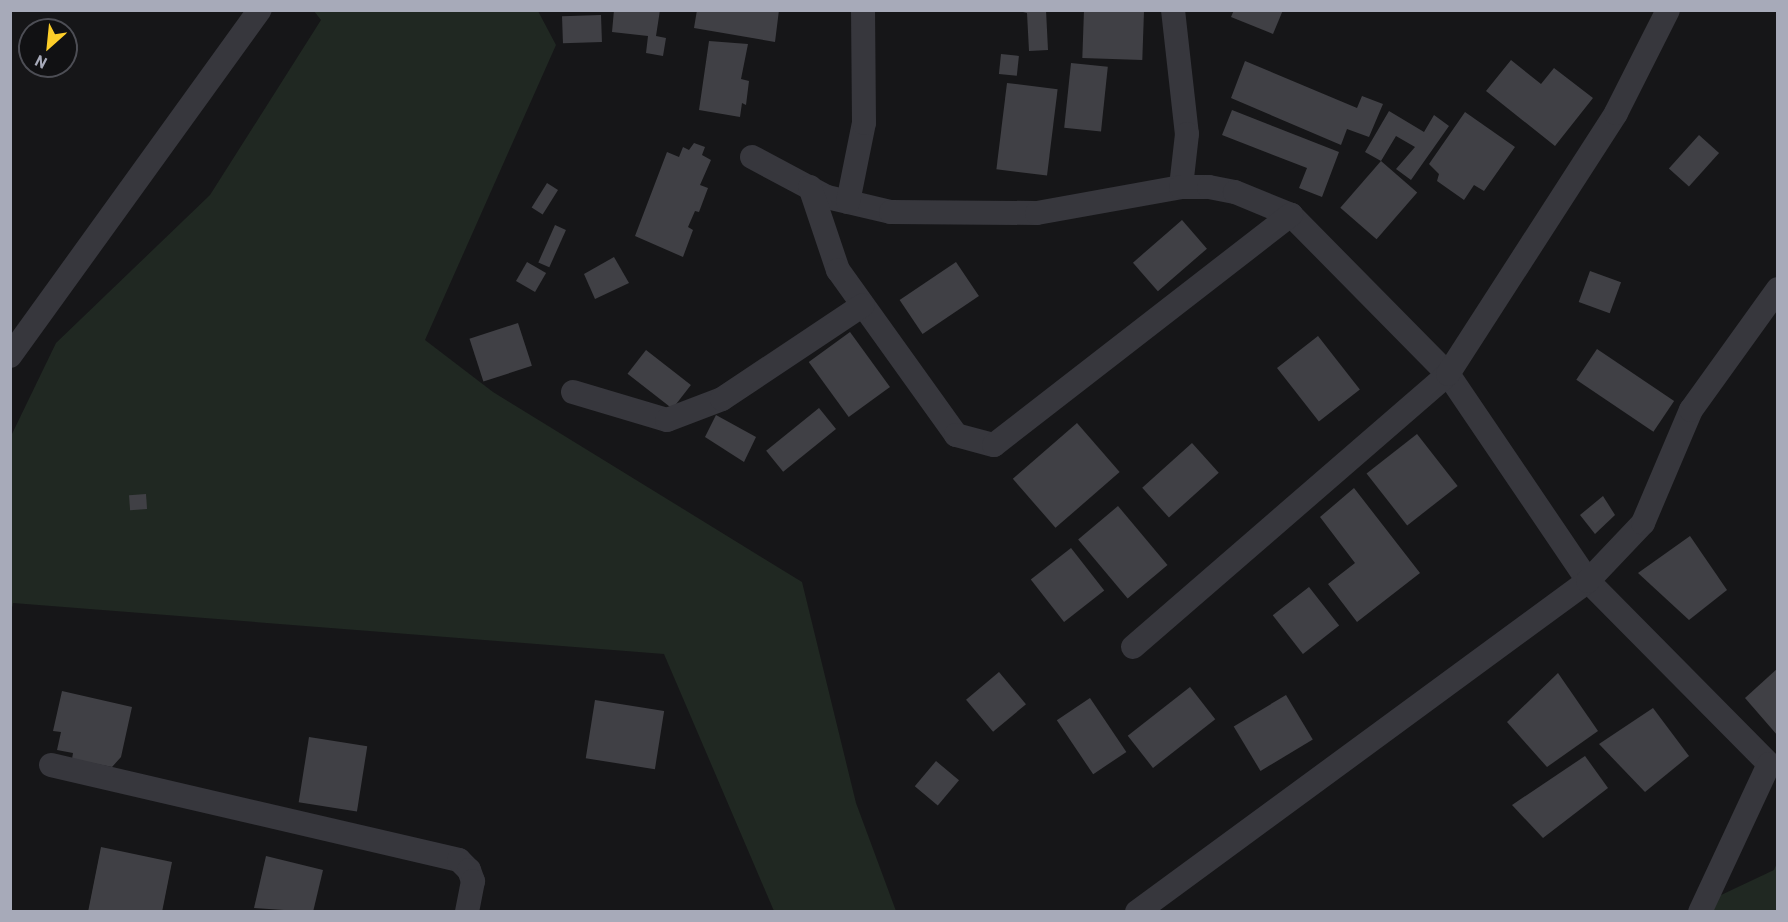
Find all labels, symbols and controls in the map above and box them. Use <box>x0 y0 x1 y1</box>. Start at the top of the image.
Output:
north arrow <box>18 18 78 78</box>
text: N <box>31 52 50 74</box>

